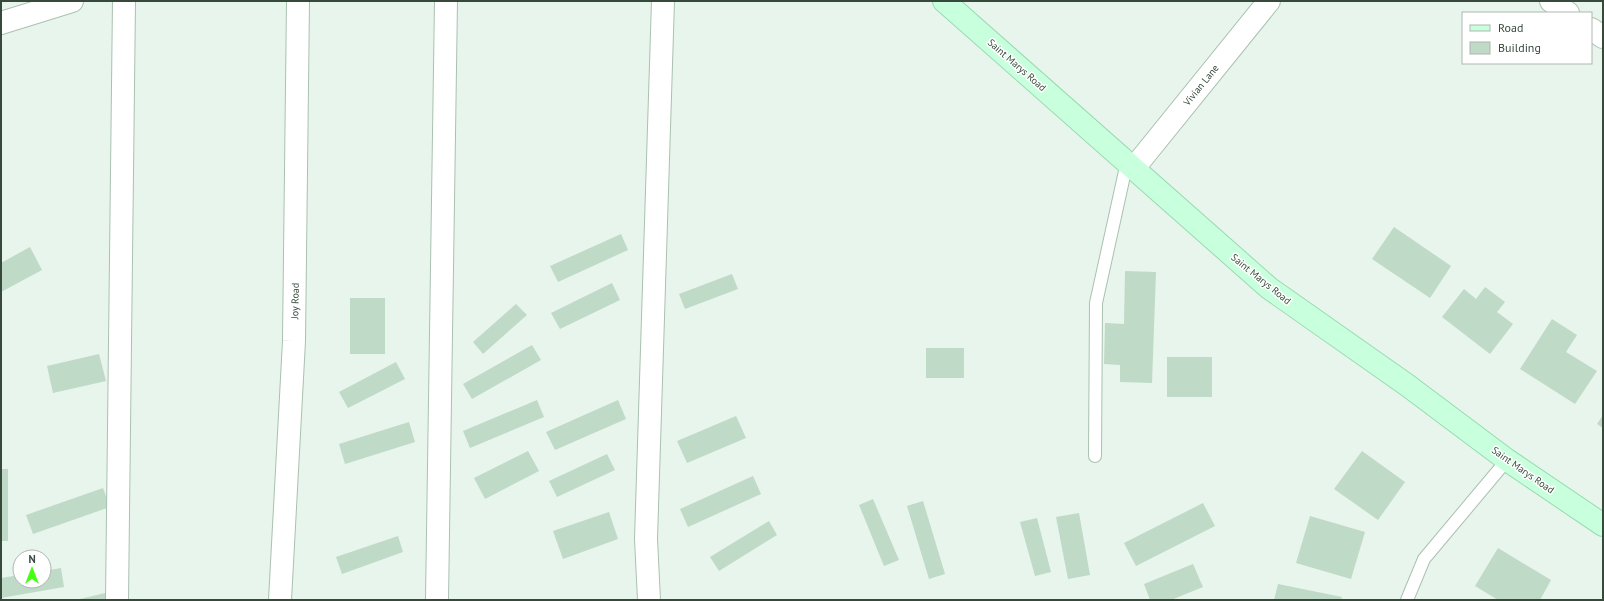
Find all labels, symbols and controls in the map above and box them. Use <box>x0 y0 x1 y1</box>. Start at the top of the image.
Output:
legend <box>1462 12 1592 64</box>
text: Road <box>1498 20 1523 35</box>
street label: Saint Marys Road <box>985 36 1049 94</box>
text: Building <box>1498 40 1541 55</box>
street label: Vivian Lane <box>1180 62 1222 109</box>
street label: Saint Marys Road <box>1228 251 1294 307</box>
street label: Joy Road <box>288 283 302 320</box>
street label: Saint Marys Road <box>1489 444 1557 496</box>
north arrow <box>12 549 52 589</box>
text: N <box>28 552 36 566</box>

